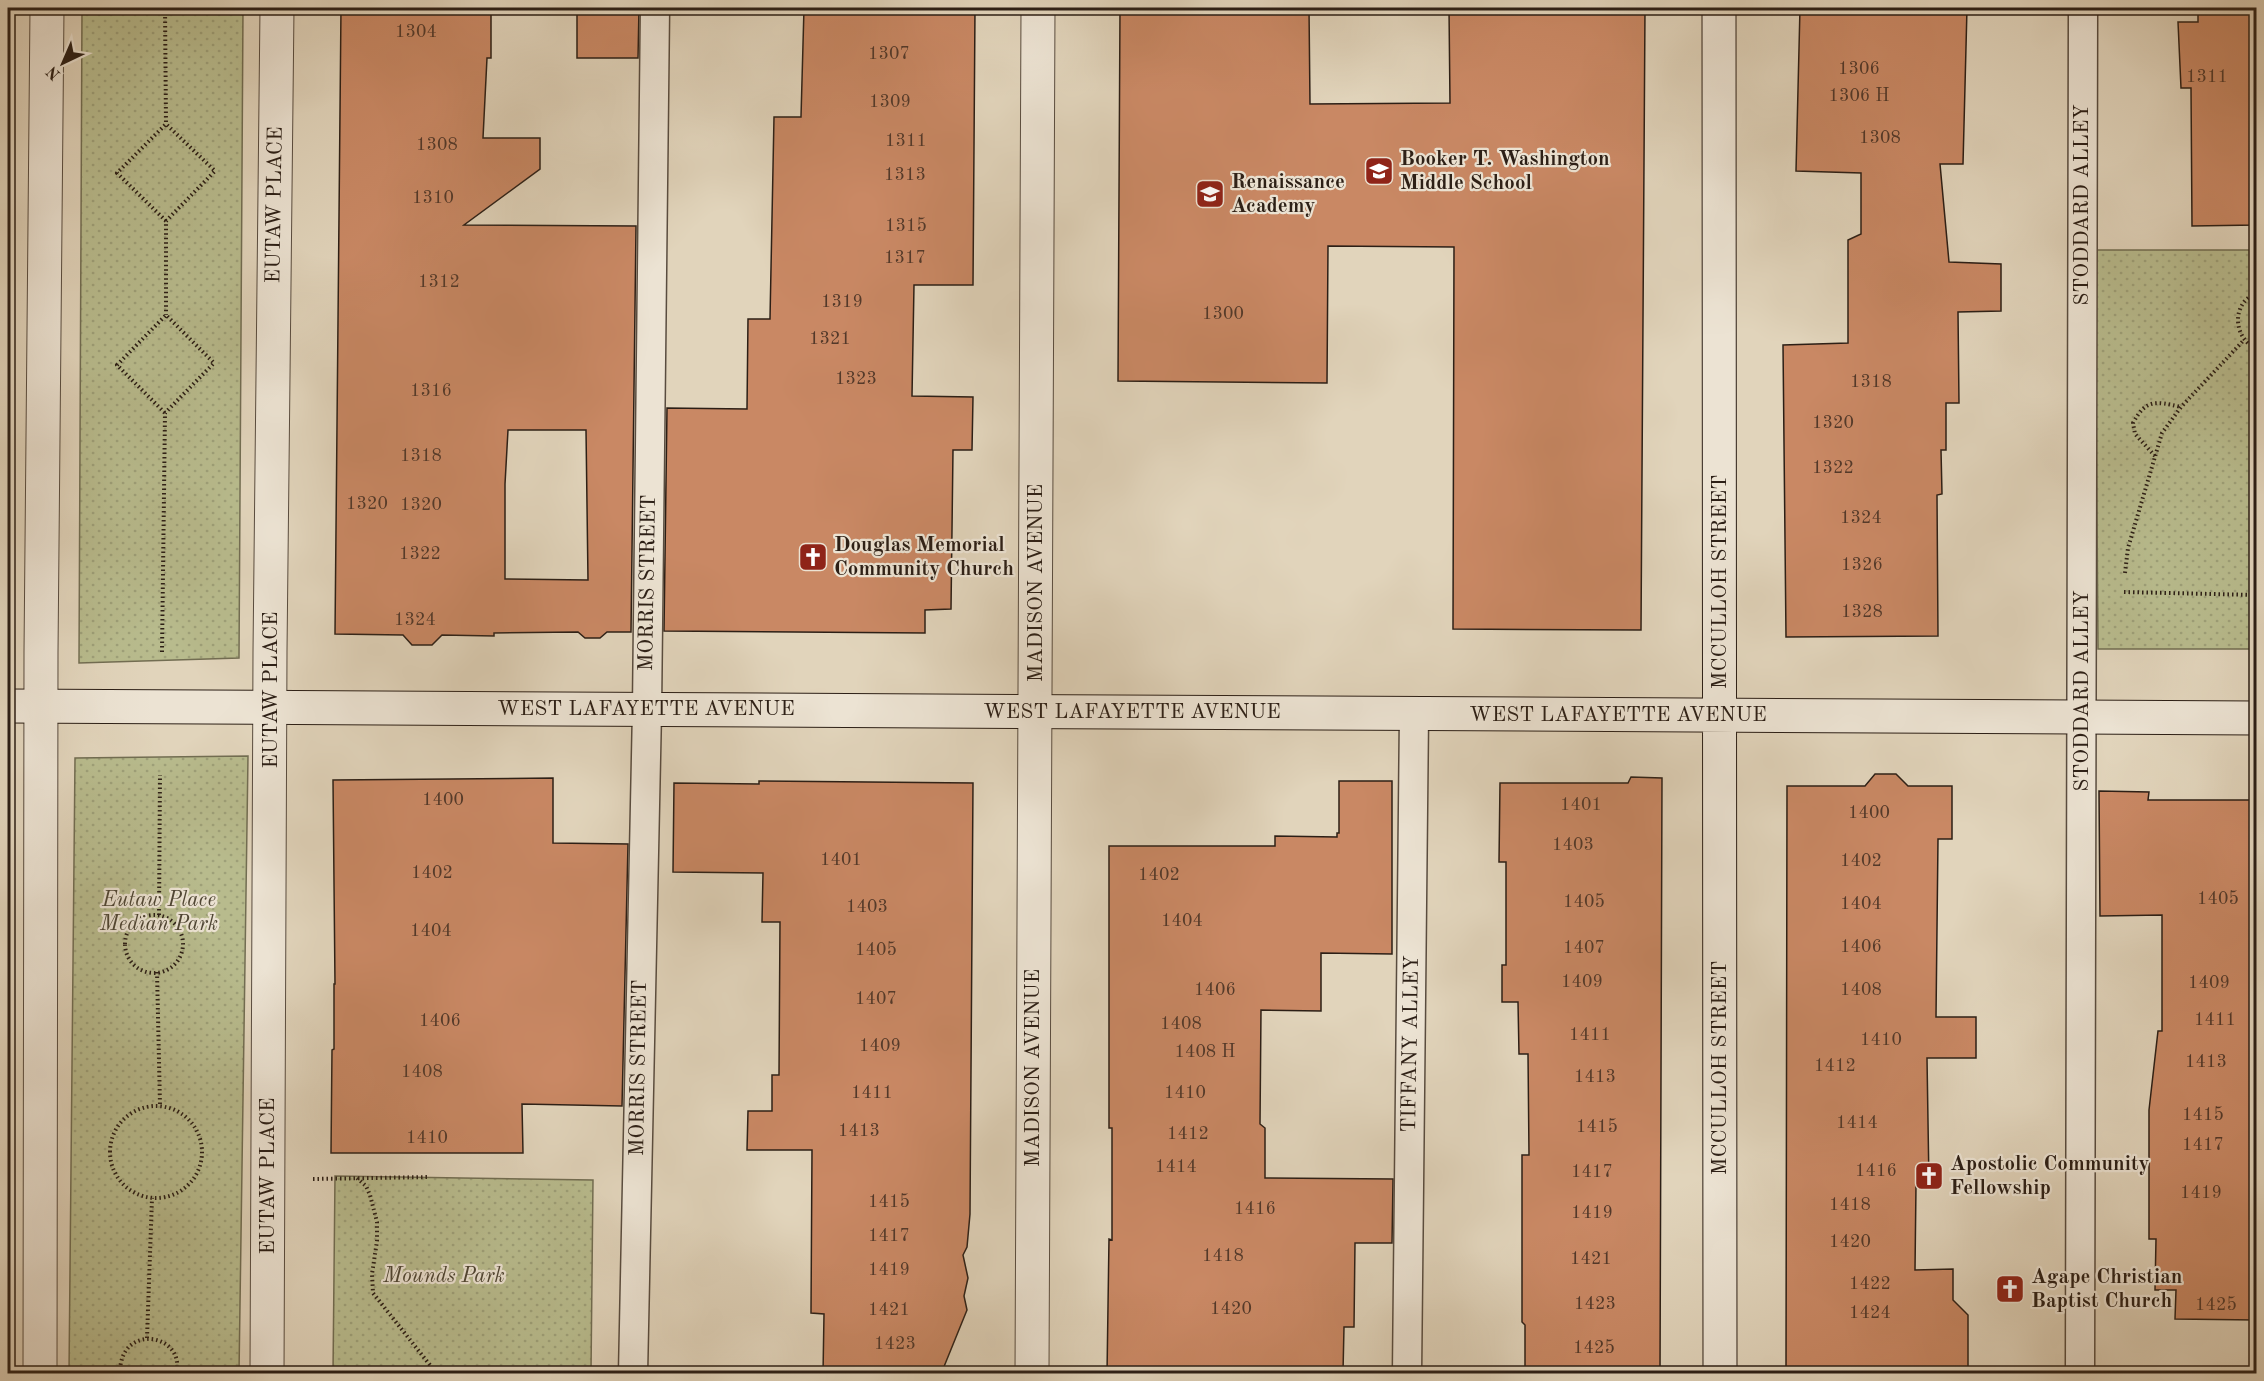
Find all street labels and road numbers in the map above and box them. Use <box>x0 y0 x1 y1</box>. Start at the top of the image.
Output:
street label: STODDARD ALLEY <box>2072 104 2093 306</box>
street label: EUTAW PLACE <box>263 126 287 284</box>
street label: MCCULLOH STREET <box>1710 475 1731 689</box>
street label: MADISON AVENUE <box>1026 484 1047 682</box>
street label: MORRIS STREET <box>636 495 660 671</box>
street label: STODDARD ALLEY <box>2072 590 2093 792</box>
street label: EUTAW PLACE <box>261 611 282 769</box>
street label: WEST LAFAYETTE AVENUE <box>497 699 795 720</box>
street label: WEST LAFAYETTE AVENUE <box>983 702 1281 723</box>
street label: WEST LAFAYETTE AVENUE <box>1469 705 1767 726</box>
street label: TIFFANY ALLEY <box>1399 955 1423 1133</box>
street label: MCCULLOH STREET <box>1710 961 1731 1175</box>
street label: MADISON AVENUE <box>1023 969 1044 1167</box>
street label: MORRIS STREET <box>627 980 651 1156</box>
street label: EUTAW PLACE <box>258 1097 279 1255</box>

